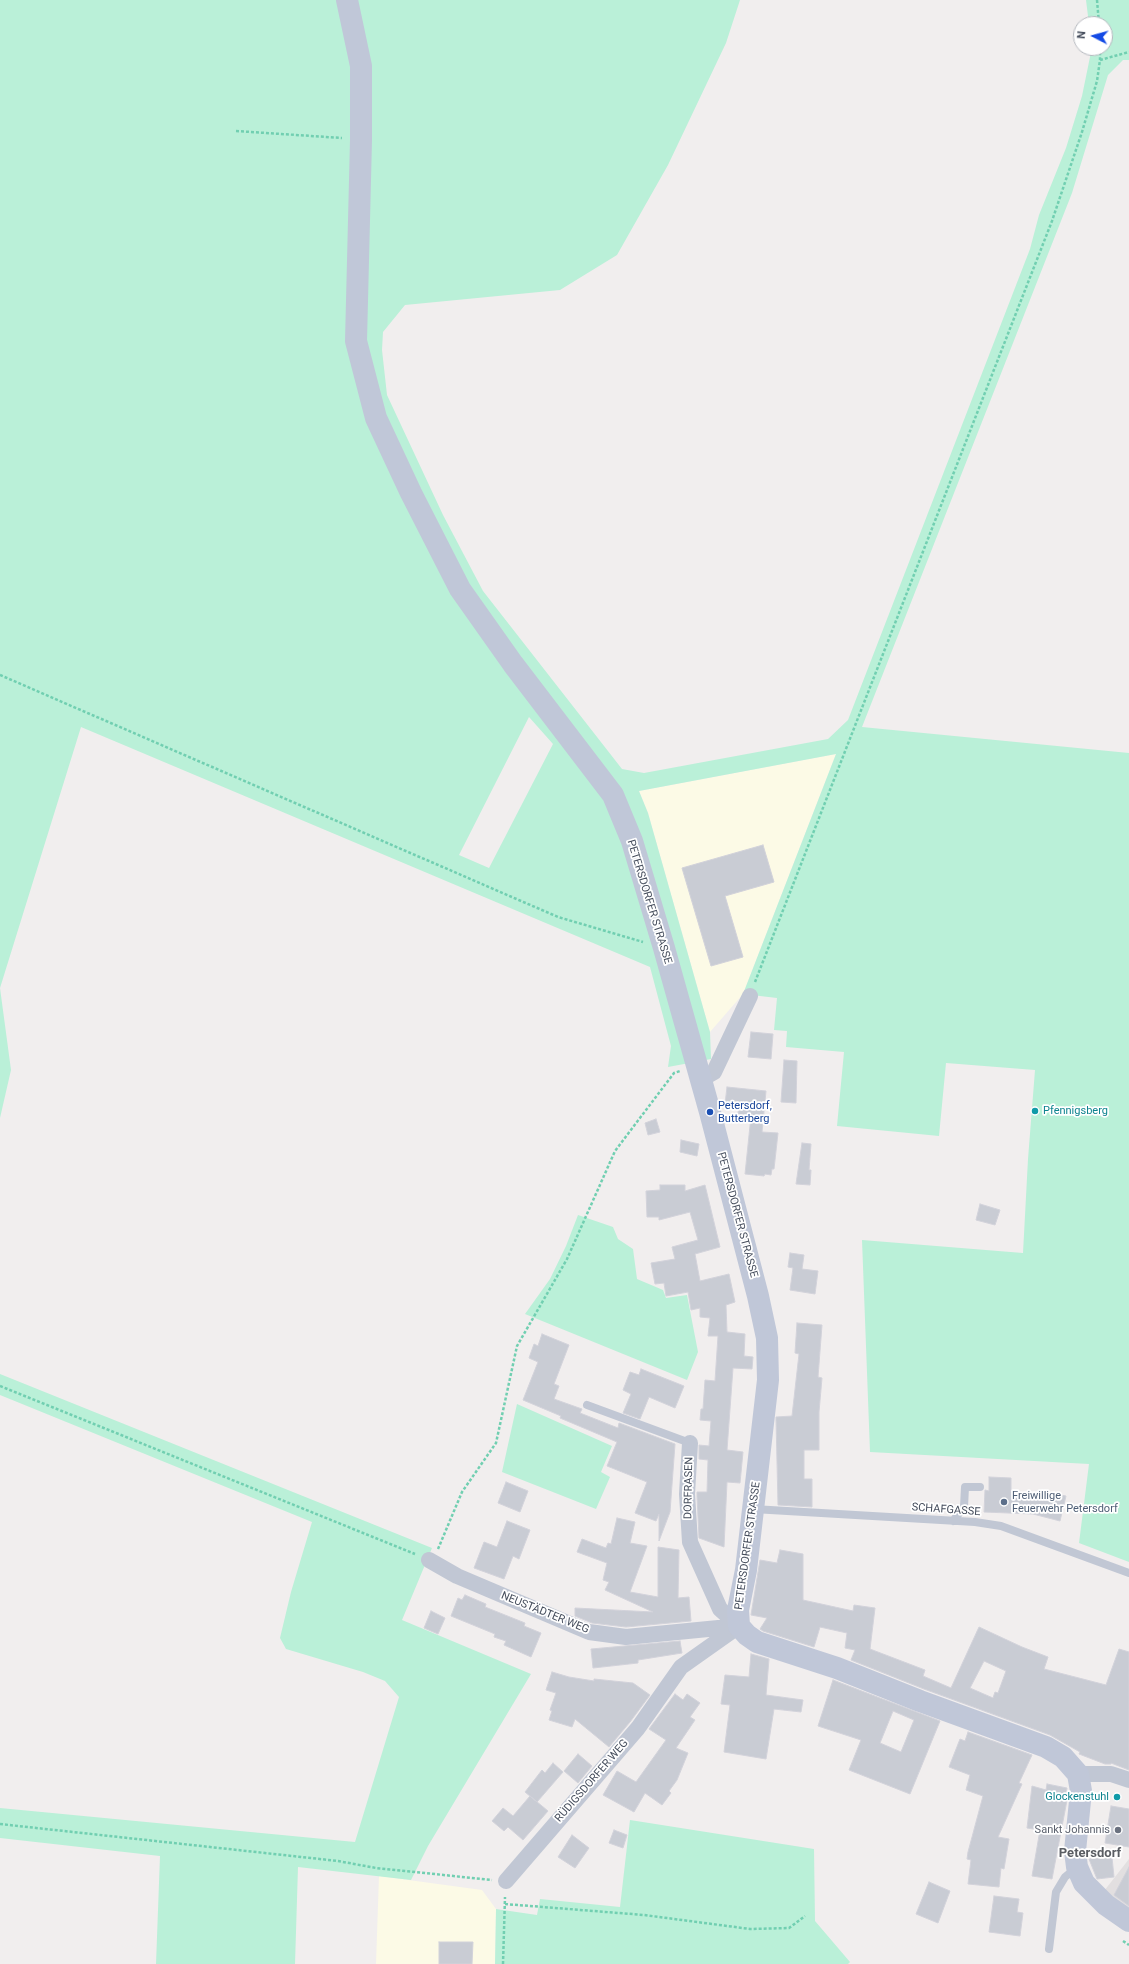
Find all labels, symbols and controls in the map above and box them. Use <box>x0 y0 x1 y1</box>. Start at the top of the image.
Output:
north arrow <box>1073 16 1113 56</box>
text: N <box>1075 30 1088 39</box>
street label: PETERSDORFER STRASSE <box>624 838 674 966</box>
place label: Petersdorf, Butterberg <box>718 1099 772 1125</box>
place label: Pfennigsberg <box>1043 1104 1108 1118</box>
marker: Pfennigsberg <box>1030 1106 1040 1116</box>
marker: Petersdorf, Butterberg <box>705 1107 715 1117</box>
street label: PETERSDORFER STRASSE <box>714 1151 760 1279</box>
street label: DORFRASEN <box>682 1457 696 1519</box>
street label: PETERSDORFER STRASSE <box>732 1481 764 1611</box>
place label: Freiwillige Feuerwehr Petersdorf <box>1012 1489 1118 1515</box>
marker: Freiwillige Feuerwehr Petersdorf <box>999 1497 1009 1507</box>
street label: SCHAFGASSE <box>911 1501 981 1519</box>
street label: NEUSTÄDTER WEG <box>499 1589 591 1637</box>
street label: RÜDIGSDORFER WEG <box>553 1737 631 1825</box>
place label: Glockenstuhl <box>1045 1790 1109 1804</box>
marker: Glockenstuhl <box>1112 1792 1122 1802</box>
place label: Sankt Johannis <box>1035 1823 1110 1837</box>
marker: Sankt Johannis <box>1113 1825 1123 1835</box>
district label: Petersdorf <box>1059 1846 1121 1862</box>

